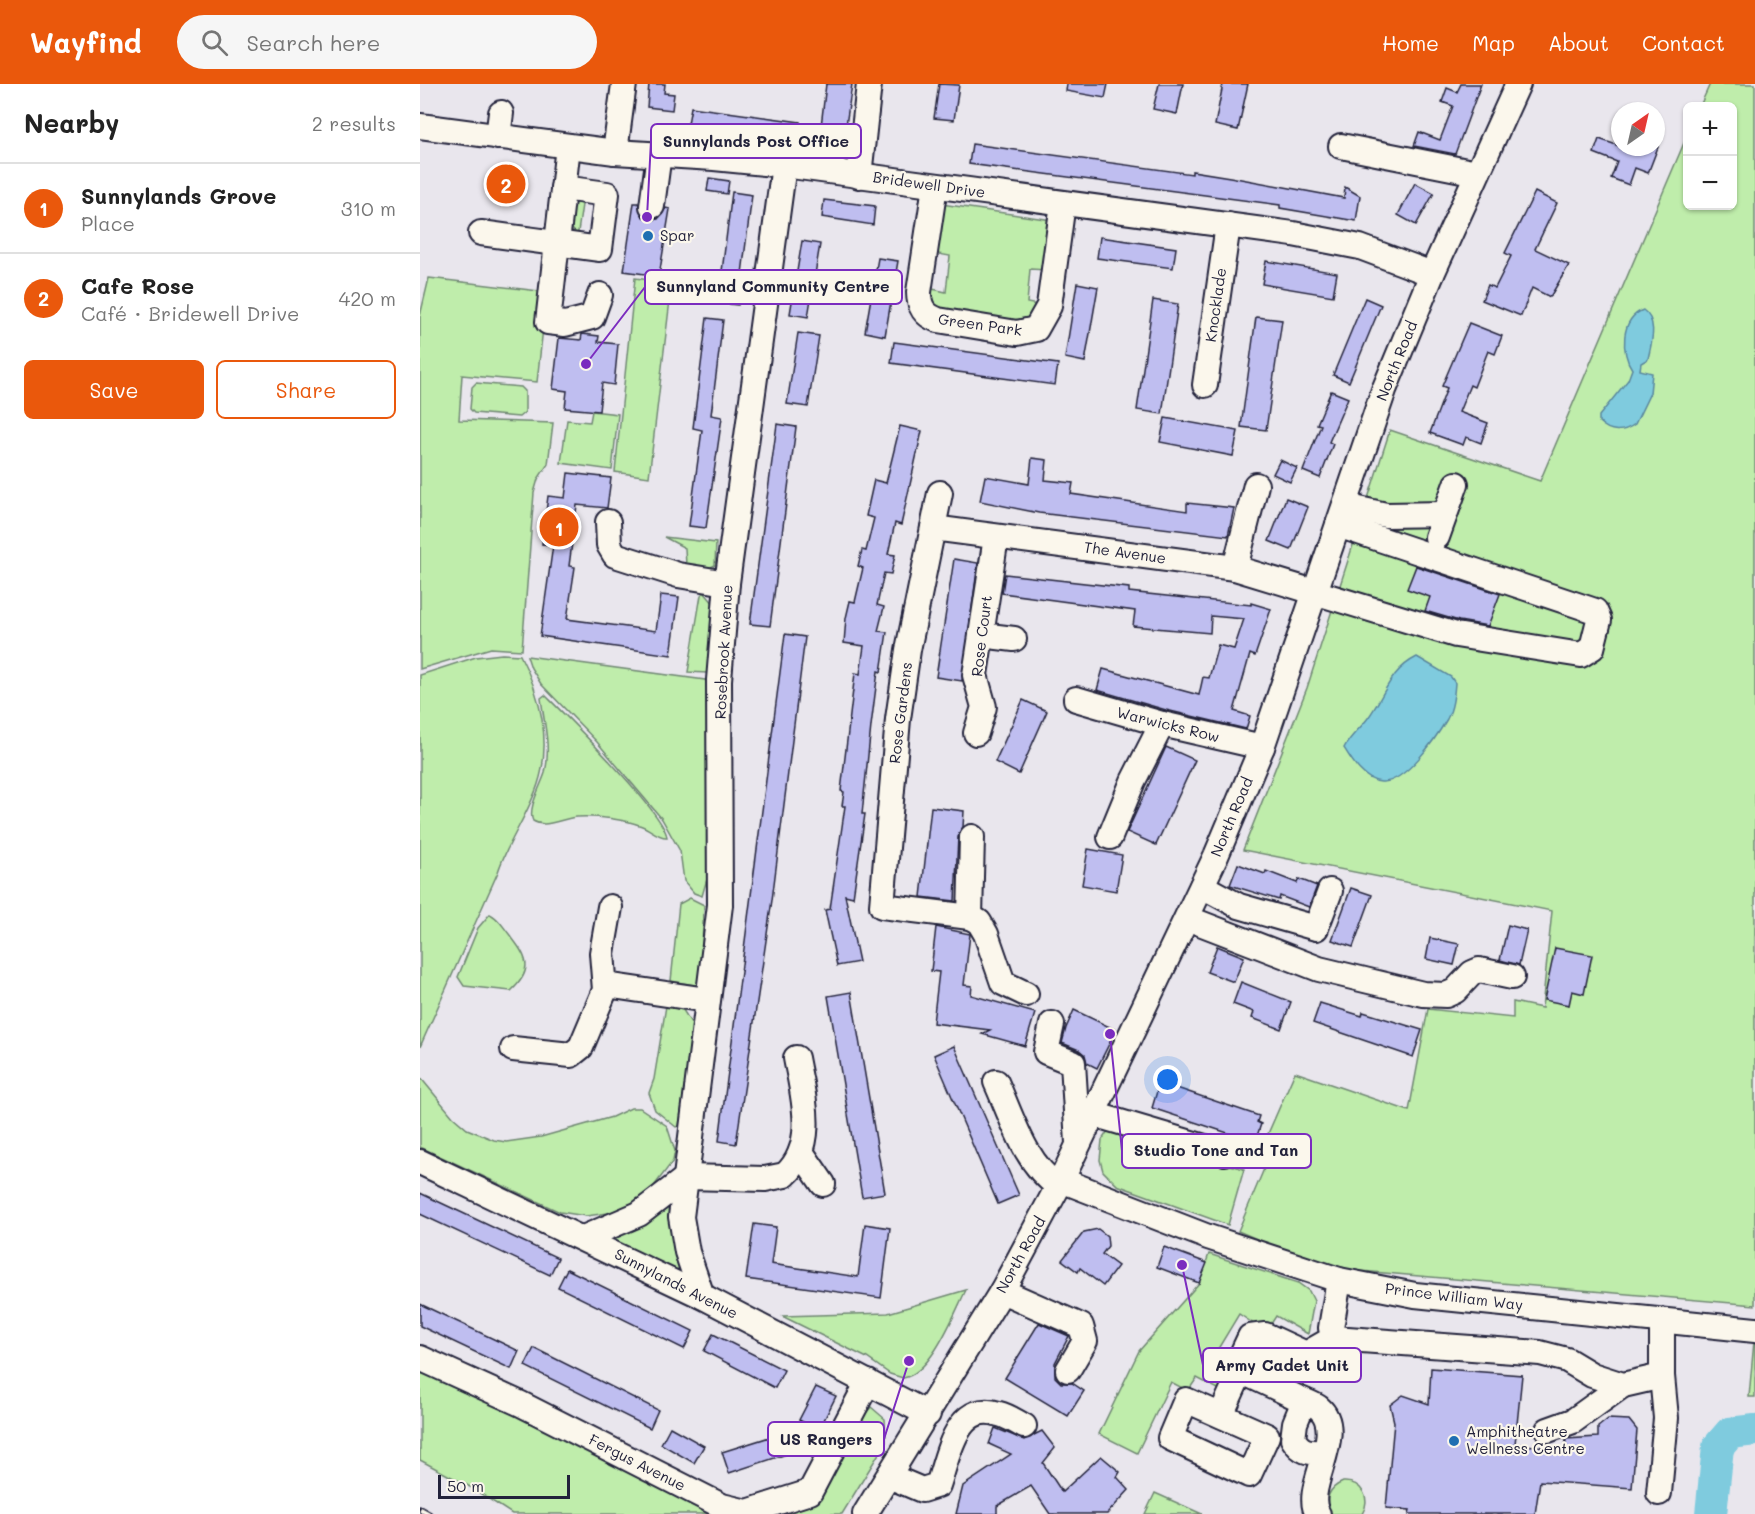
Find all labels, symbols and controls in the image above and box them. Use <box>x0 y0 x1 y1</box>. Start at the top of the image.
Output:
search box <box>177 15 597 69</box>
text: Wayfind <box>30 24 141 60</box>
icon: search <box>198 26 231 59</box>
text: Search here <box>246 28 380 57</box>
text: Home <box>1382 29 1439 56</box>
text: Map <box>1472 29 1515 56</box>
text: About <box>1548 29 1609 56</box>
text: Contact <box>1642 29 1725 56</box>
north arrow <box>1611 102 1665 156</box>
map controls <box>1683 102 1737 210</box>
button: + <box>1683 102 1737 156</box>
text: Nearby <box>24 106 119 140</box>
text: 2 results <box>312 110 396 136</box>
callout: Sunnylands Post Office <box>651 124 861 158</box>
text: Sunnylands Post Office <box>663 130 849 151</box>
button: − <box>1683 156 1737 210</box>
pin: 2 <box>486 162 526 206</box>
street label: Bridewell Drive <box>872 166 987 202</box>
text: Sunnylands Grove <box>81 181 276 210</box>
text: 1 <box>39 195 48 221</box>
text: 310 m <box>341 195 396 221</box>
text: Place <box>81 210 135 236</box>
place label: Spar <box>660 225 695 245</box>
marker: Spar <box>641 229 655 243</box>
street label: Knocklade <box>1200 266 1230 343</box>
callout: Sunnyland Community Centre <box>645 270 902 304</box>
text: Cafe Rose <box>81 271 194 300</box>
text: Sunnyland Community Centre <box>656 275 890 296</box>
text: 2 <box>38 285 49 311</box>
text: 420 m <box>338 285 396 311</box>
text: Café · Bridewell Drive <box>81 300 299 326</box>
street label: Green Park <box>937 308 1023 340</box>
street label: North Road <box>1371 318 1421 404</box>
button: Save <box>24 360 204 419</box>
button: Share <box>216 360 396 419</box>
pin: 1 <box>540 504 578 550</box>
street label: The Avenue <box>1083 536 1168 568</box>
street label: Rosebrook Avenue <box>709 584 737 720</box>
street label: Rose Court <box>966 594 996 678</box>
street label: Rose Gardens <box>884 661 916 765</box>
street label: Warwicks Row <box>1115 702 1222 746</box>
street label: North Road <box>1205 774 1257 860</box>
your location <box>1153 1065 1182 1094</box>
callout: Studio Tone and Tan <box>1122 1134 1311 1168</box>
text: Studio Tone and Tan <box>1134 1139 1298 1160</box>
street label: North Road <box>991 1213 1049 1296</box>
street label: Sunnylands Avenue <box>611 1243 742 1323</box>
street label: Prince William Way <box>1384 1278 1524 1314</box>
callout: Army Cadet Unit <box>1203 1348 1361 1382</box>
text: Army Cadet Unit <box>1215 1354 1349 1375</box>
place label: Amphitheatre Wellness Centre <box>1466 1421 1585 1458</box>
callout: US Rangers <box>768 1422 884 1456</box>
text: US Rangers <box>780 1428 872 1449</box>
street label: Fergus Avenue <box>586 1429 689 1495</box>
marker: Amphitheatre Wellness Centre <box>1447 1434 1461 1448</box>
scale bar <box>438 1472 570 1500</box>
text: 50 m <box>447 1475 484 1496</box>

